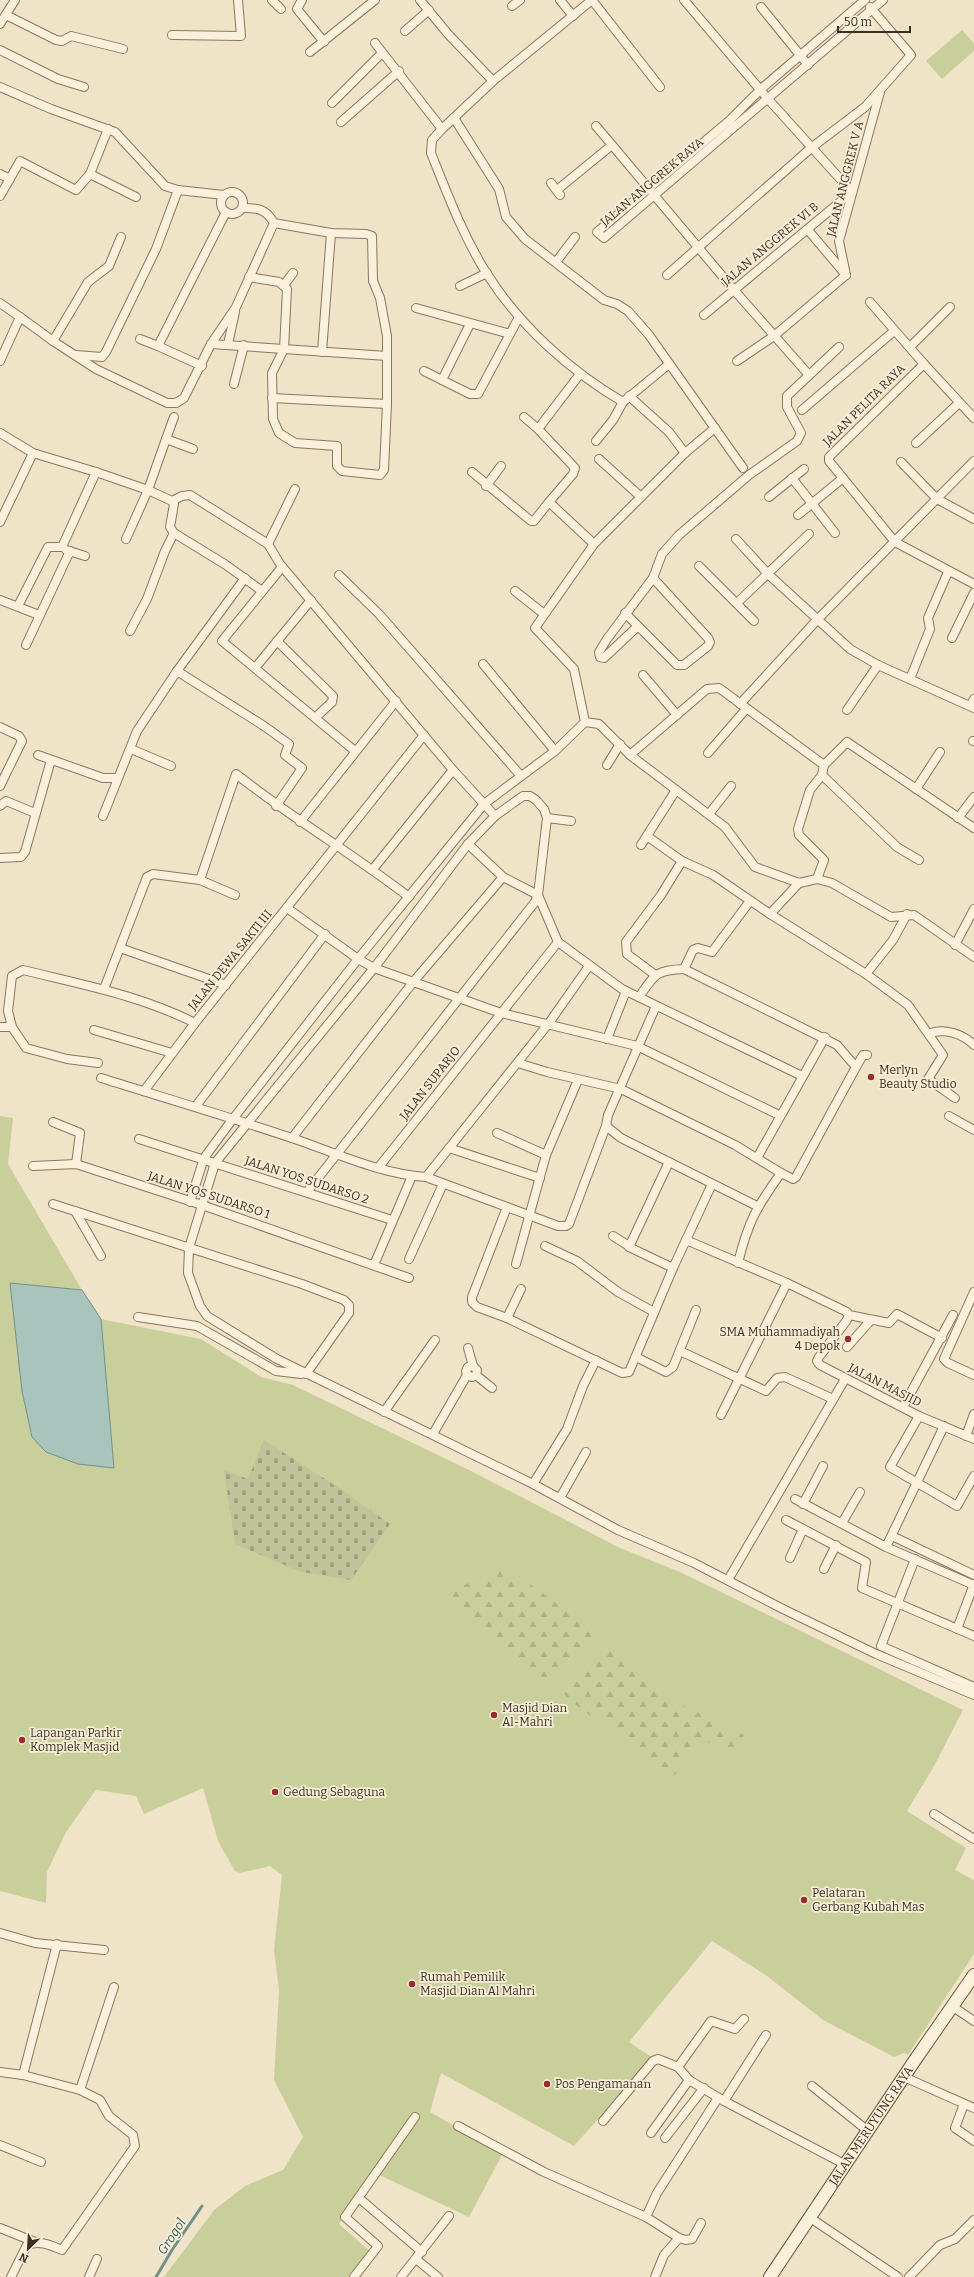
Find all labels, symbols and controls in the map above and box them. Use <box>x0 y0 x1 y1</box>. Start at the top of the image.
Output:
scale bar <box>838 8 910 34</box>
text: 50 m <box>844 15 873 29</box>
street label: JALAN ANGGREK V A <box>824 119 866 239</box>
street label: JALAN ANGGREK RAYA <box>597 135 707 230</box>
street label: JALAN ANGGREK VI B <box>718 199 821 289</box>
street label: JALAN PELITA RAYA <box>819 361 908 450</box>
street label: JALAN DEWA SAKTI III <box>185 907 275 1014</box>
street label: JALAN SUPARJO <box>396 1043 463 1123</box>
place label: Merlyn Beauty Studio <box>879 1063 957 1091</box>
marker: Merlyn Beauty Studio <box>866 1072 876 1082</box>
street label: JALAN YOS SUDARSO 2 <box>242 1153 371 1207</box>
street label: JALAN YOS SUDARSO 1 <box>145 1168 272 1221</box>
place label: SMA Muhammadiyah 4 Depok <box>719 1325 841 1353</box>
marker: SMA Muhammadiyah 4 Depok <box>843 1334 853 1344</box>
street label: JALAN MASJID <box>845 1360 924 1409</box>
place label: Masjid Dian Al-Mahri <box>502 1701 568 1729</box>
marker: Masjid Dian Al-Mahri <box>489 1710 499 1720</box>
place label: Lapangan Parkir Komplek Masjid <box>30 1726 122 1754</box>
marker: Lapangan Parkir Komplek Masjid <box>17 1735 27 1745</box>
place label: Gedung Sebaguna <box>283 1785 386 1799</box>
marker: Gedung Sebaguna <box>270 1787 280 1797</box>
place label: Pelataran Gerbang Kubah Mas <box>812 1886 925 1914</box>
marker: Pelataran Gerbang Kubah Mas <box>799 1895 809 1905</box>
place label: Rumah Pemilik Masjid Dian Al Mahri <box>420 1970 535 1998</box>
marker: Rumah Pemilik Masjid Dian Al Mahri <box>407 1979 417 1989</box>
street label: JALAN MERUYUNG RAYA <box>826 2063 916 2189</box>
place label: Pos Pengamanan <box>555 2077 651 2091</box>
marker: Pos Pengamanan <box>542 2079 552 2089</box>
water label: Grogol <box>154 2215 189 2257</box>
north arrow <box>8 2229 48 2269</box>
text: N <box>17 2250 31 2265</box>

